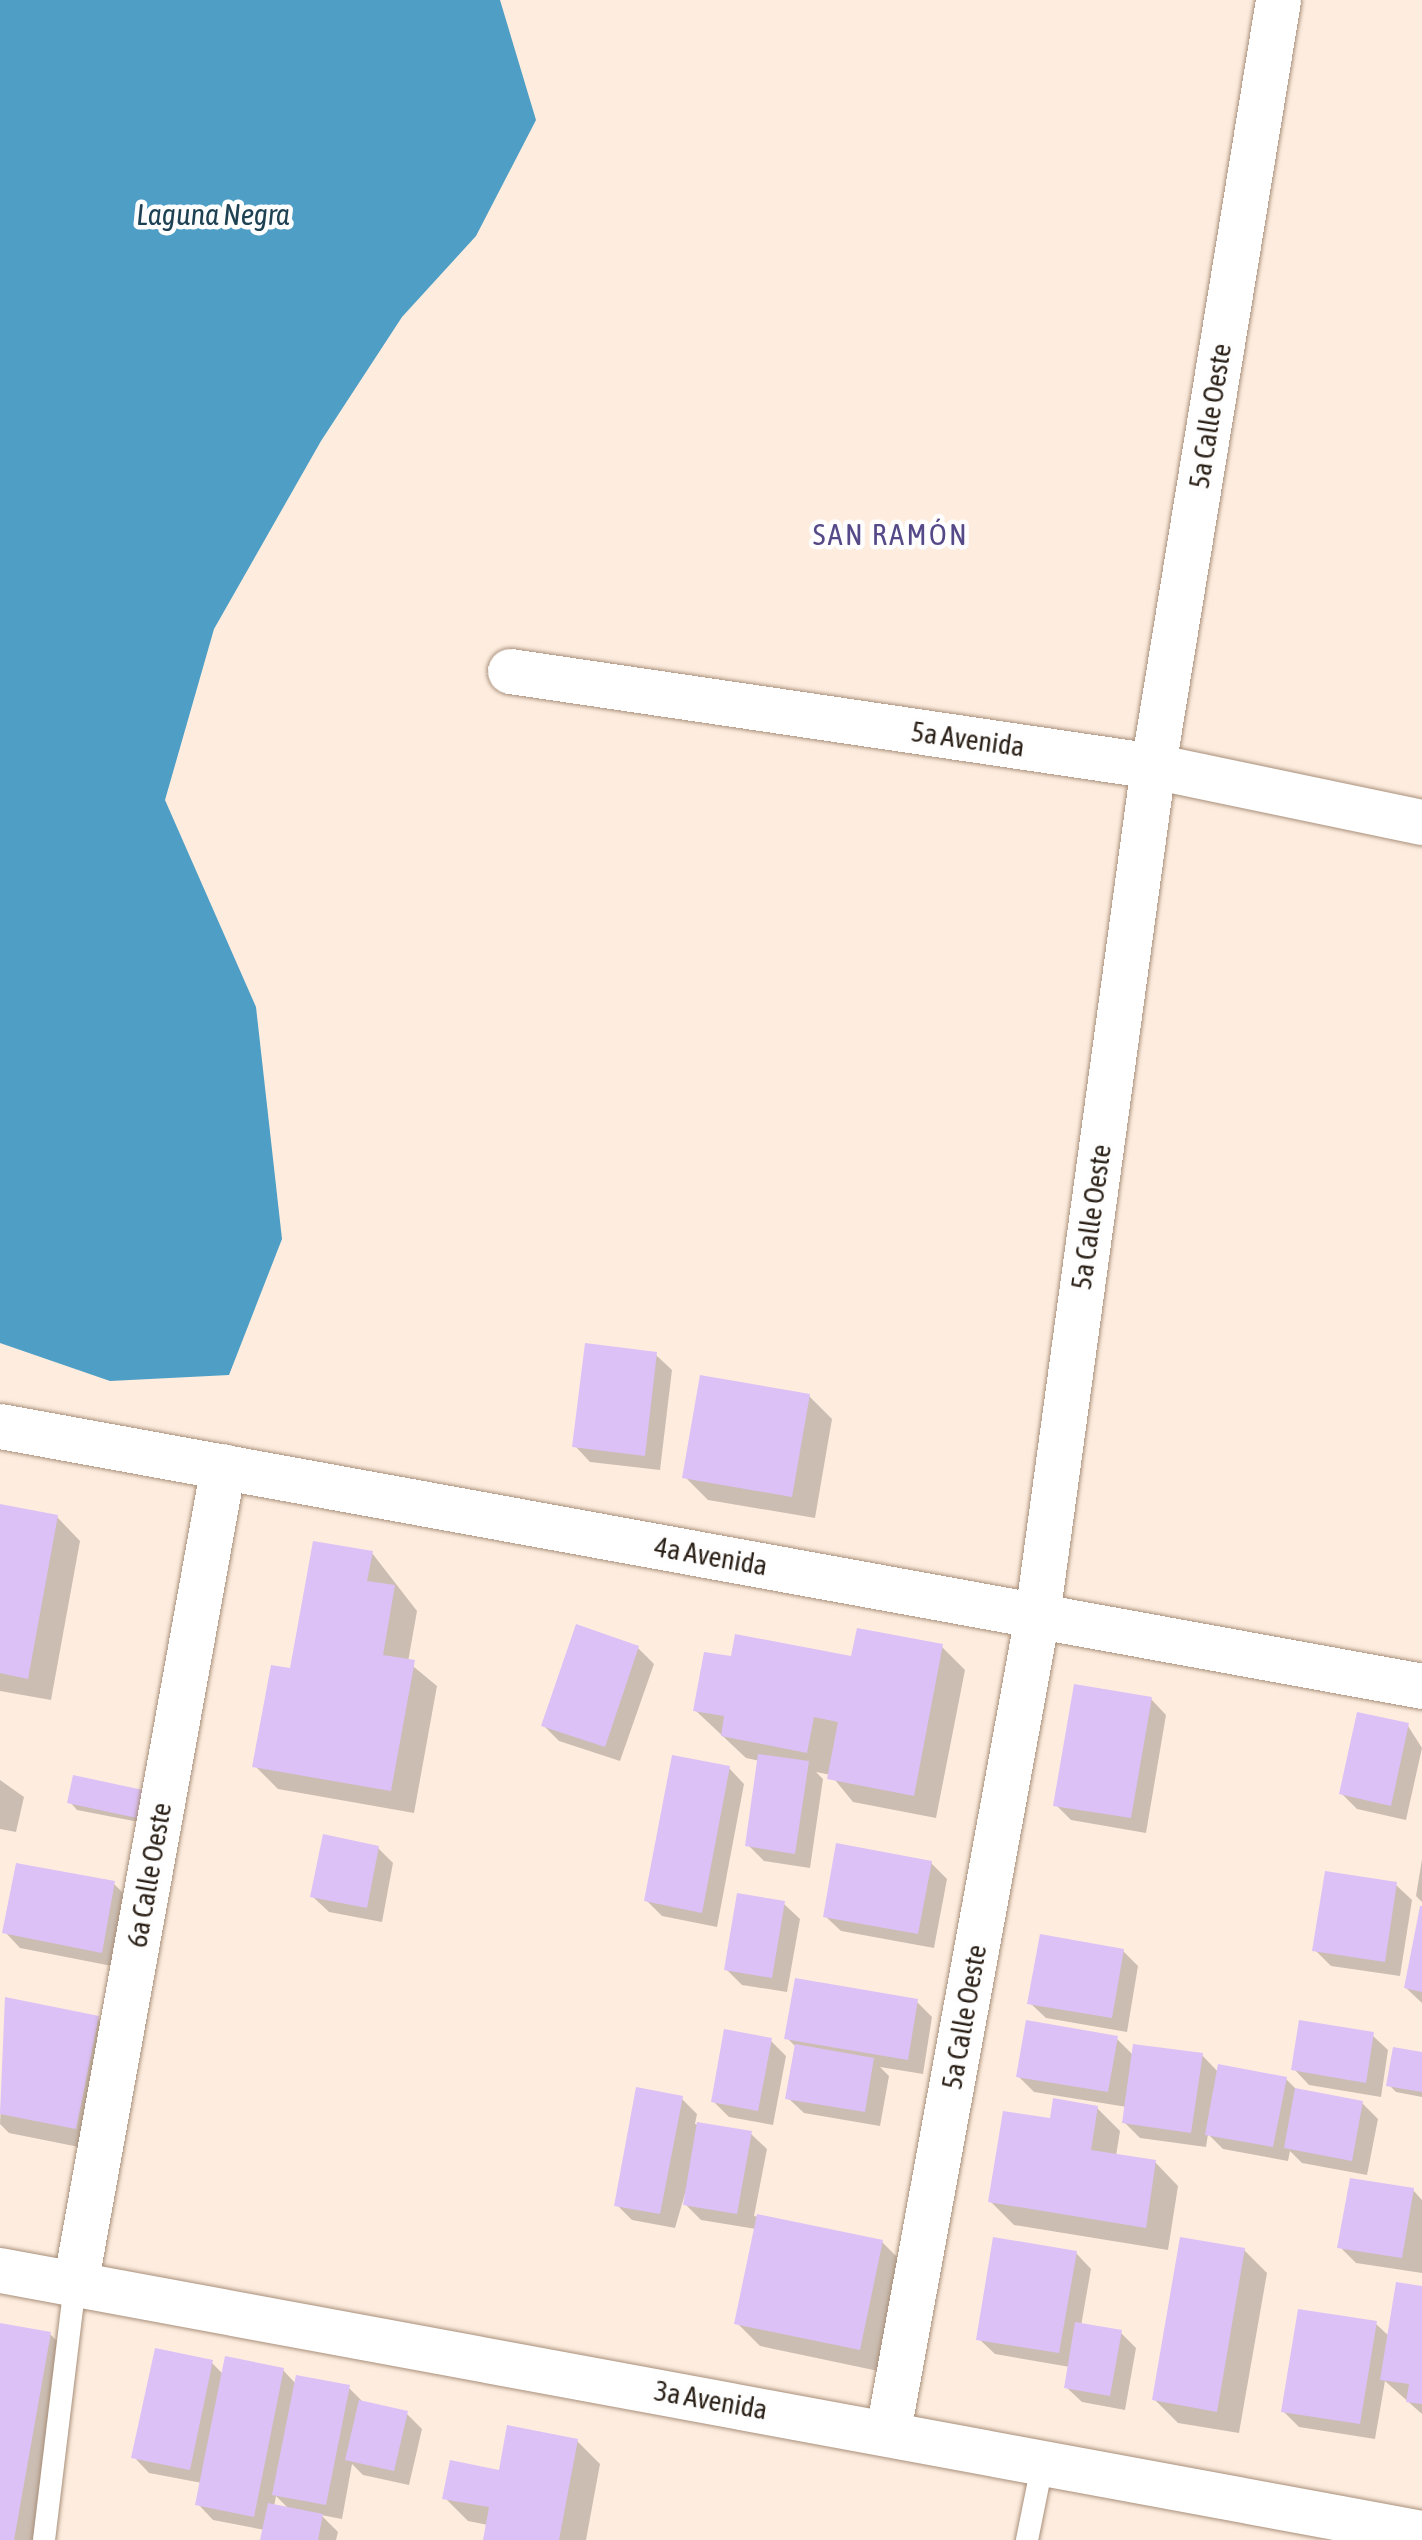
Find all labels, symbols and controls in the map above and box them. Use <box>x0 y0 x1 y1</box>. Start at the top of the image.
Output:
water label: Laguna Negra <box>136 196 290 232</box>
street label: 5a Calle Oeste <box>1182 341 1238 491</box>
district label: SAN RAMÓN <box>813 516 969 552</box>
street label: 5a Avenida <box>909 714 1027 764</box>
street label: 5a Calle Oeste <box>1064 1142 1118 1292</box>
street label: 4a Avenida <box>652 1530 770 1582</box>
street label: 6a Calle Oeste <box>120 1800 178 1950</box>
street label: 5a Calle Oeste <box>935 1942 993 2092</box>
street label: 3a Avenida <box>652 2374 770 2426</box>

